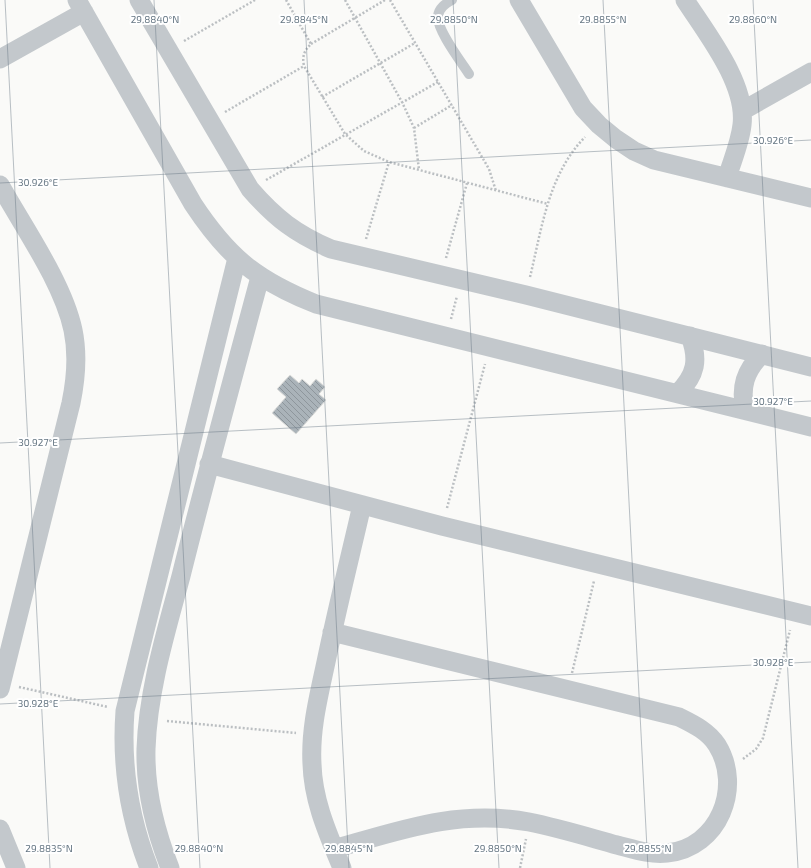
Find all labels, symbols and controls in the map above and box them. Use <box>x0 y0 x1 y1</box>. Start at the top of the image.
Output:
text: 29.8840°N <box>131 13 179 25</box>
text: 29.8845°N <box>280 13 328 25</box>
text: 29.8850°N <box>430 13 478 25</box>
text: 29.8855°N <box>579 13 627 25</box>
text: 29.8860°N <box>729 13 777 25</box>
text: 30.926°E <box>753 134 793 146</box>
text: 30.926°E <box>18 176 58 188</box>
text: 30.927°E <box>753 395 793 407</box>
text: 30.927°E <box>18 436 58 448</box>
text: 30.928°E <box>753 656 794 668</box>
text: 30.928°E <box>18 697 59 709</box>
text: 29.8835°N <box>25 842 73 854</box>
text: 29.8840°N <box>175 842 223 854</box>
text: 29.8845°N <box>325 842 373 854</box>
text: 29.8850°N <box>474 842 522 854</box>
text: 29.8855°N <box>624 842 672 854</box>

